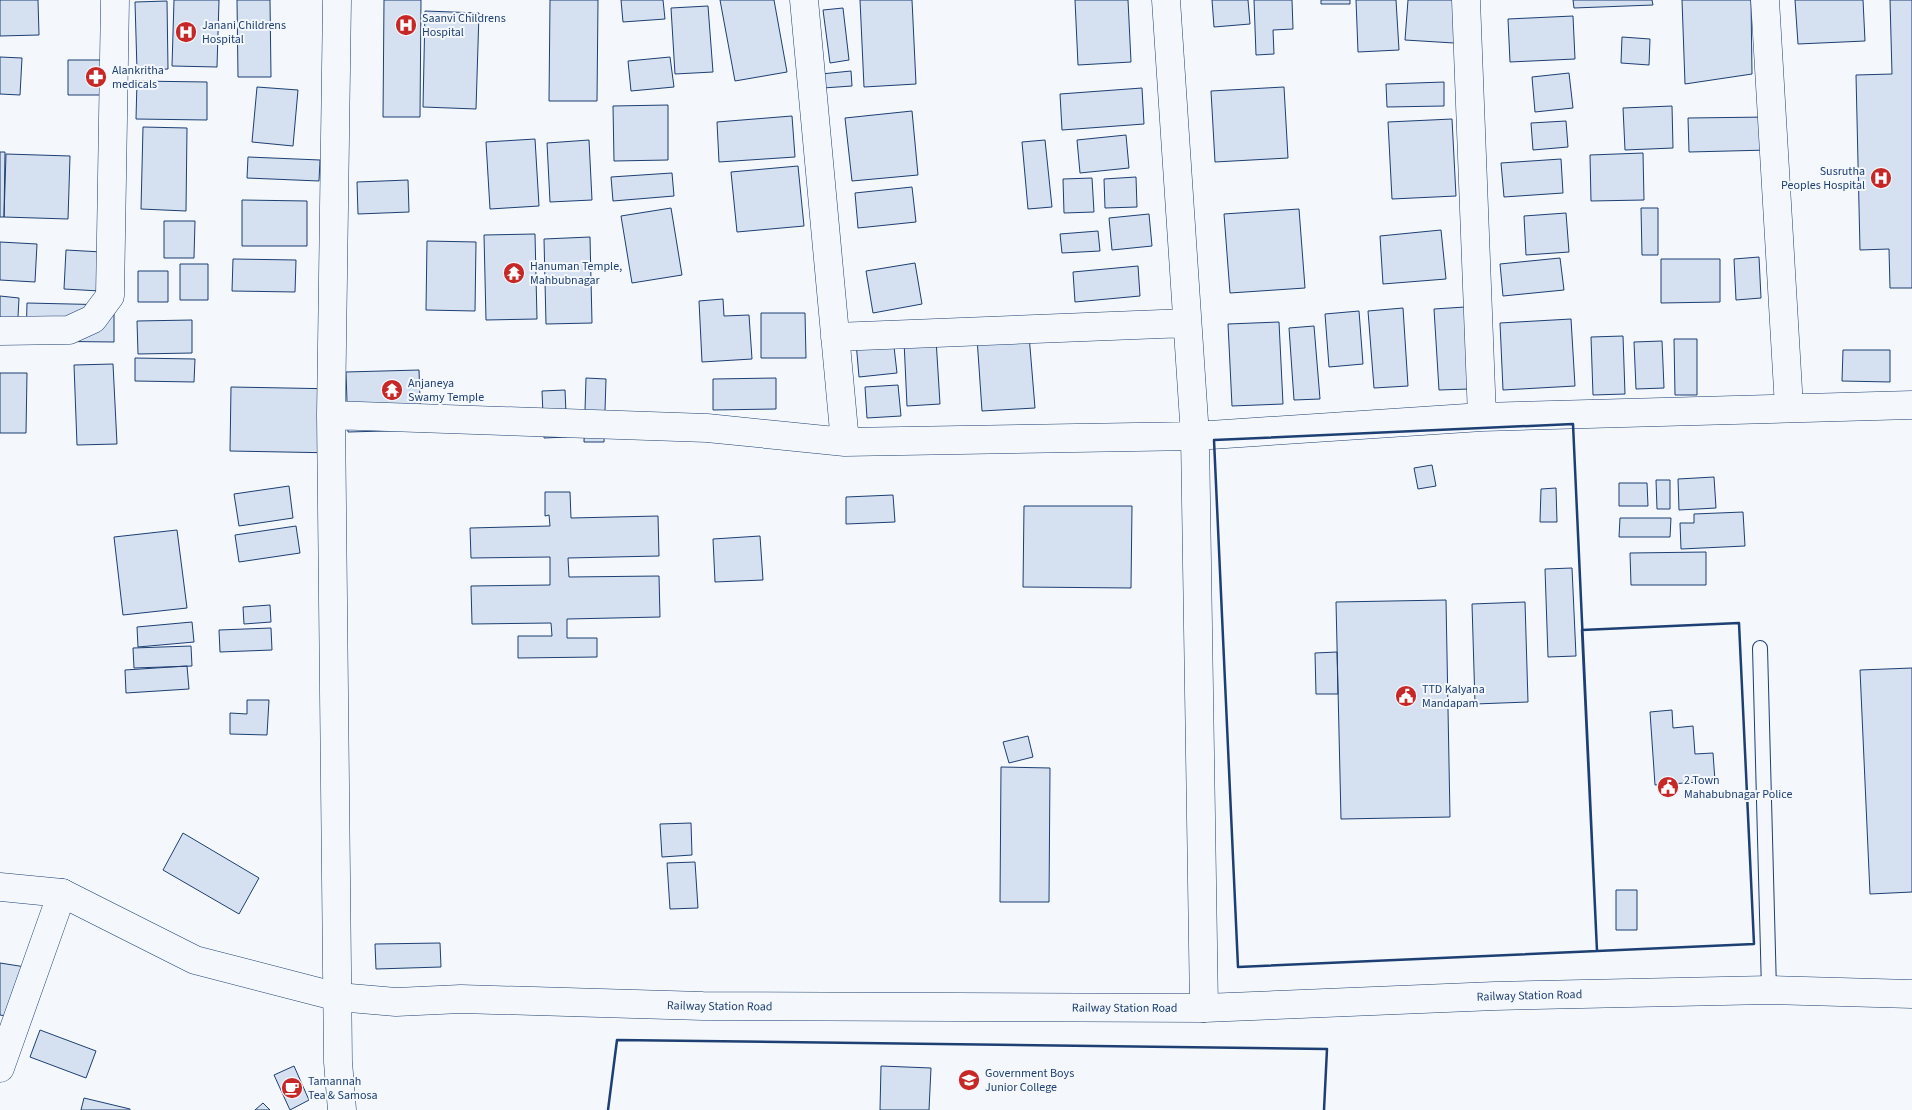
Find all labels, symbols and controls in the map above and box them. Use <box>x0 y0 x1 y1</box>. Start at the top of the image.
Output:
place label: Saanvi Childrens Hospital <box>422 10 506 41</box>
hospital icon: Saanvi Childrens Hospital <box>394 13 418 37</box>
place label: Janani Childrens Hospital <box>202 17 286 48</box>
hospital icon: Janani Childrens Hospital <box>174 20 198 44</box>
place label: Alankritha medicals <box>112 62 164 93</box>
pharmacy icon: Alankritha medicals <box>84 65 108 89</box>
place label: Susrutha Peoples Hospital <box>1781 163 1865 194</box>
hospital icon: Susrutha Peoples Hospital <box>1869 166 1893 190</box>
place label: Hanuman Temple, Mahbubnagar <box>530 258 622 289</box>
temple icon: Hanuman Temple, Mahbubnagar <box>502 261 526 285</box>
place label: Anjaneya Swamy Temple <box>408 375 484 406</box>
temple icon: Anjaneya Swamy Temple <box>380 378 404 402</box>
place label: TTD Kalyana Mandapam <box>1422 681 1485 712</box>
public building icon: TTD Kalyana Mandapam <box>1394 684 1418 708</box>
place label: 2 Town Mahabubnagar Police <box>1684 772 1792 803</box>
public building icon: 2 Town Mahabubnagar Police <box>1656 775 1680 799</box>
street label: Railway Station Road <box>1476 986 1582 1006</box>
street label: Railway Station Road <box>667 997 773 1015</box>
street label: Railway Station Road <box>1072 999 1178 1017</box>
place label: Government Boys Junior College <box>985 1065 1074 1096</box>
school or university icon: Government Boys Junior College <box>957 1068 981 1092</box>
place label: Tamannah Tea & Samosa <box>308 1073 378 1104</box>
cafe icon: Tamannah Tea & Samosa <box>280 1076 304 1100</box>

